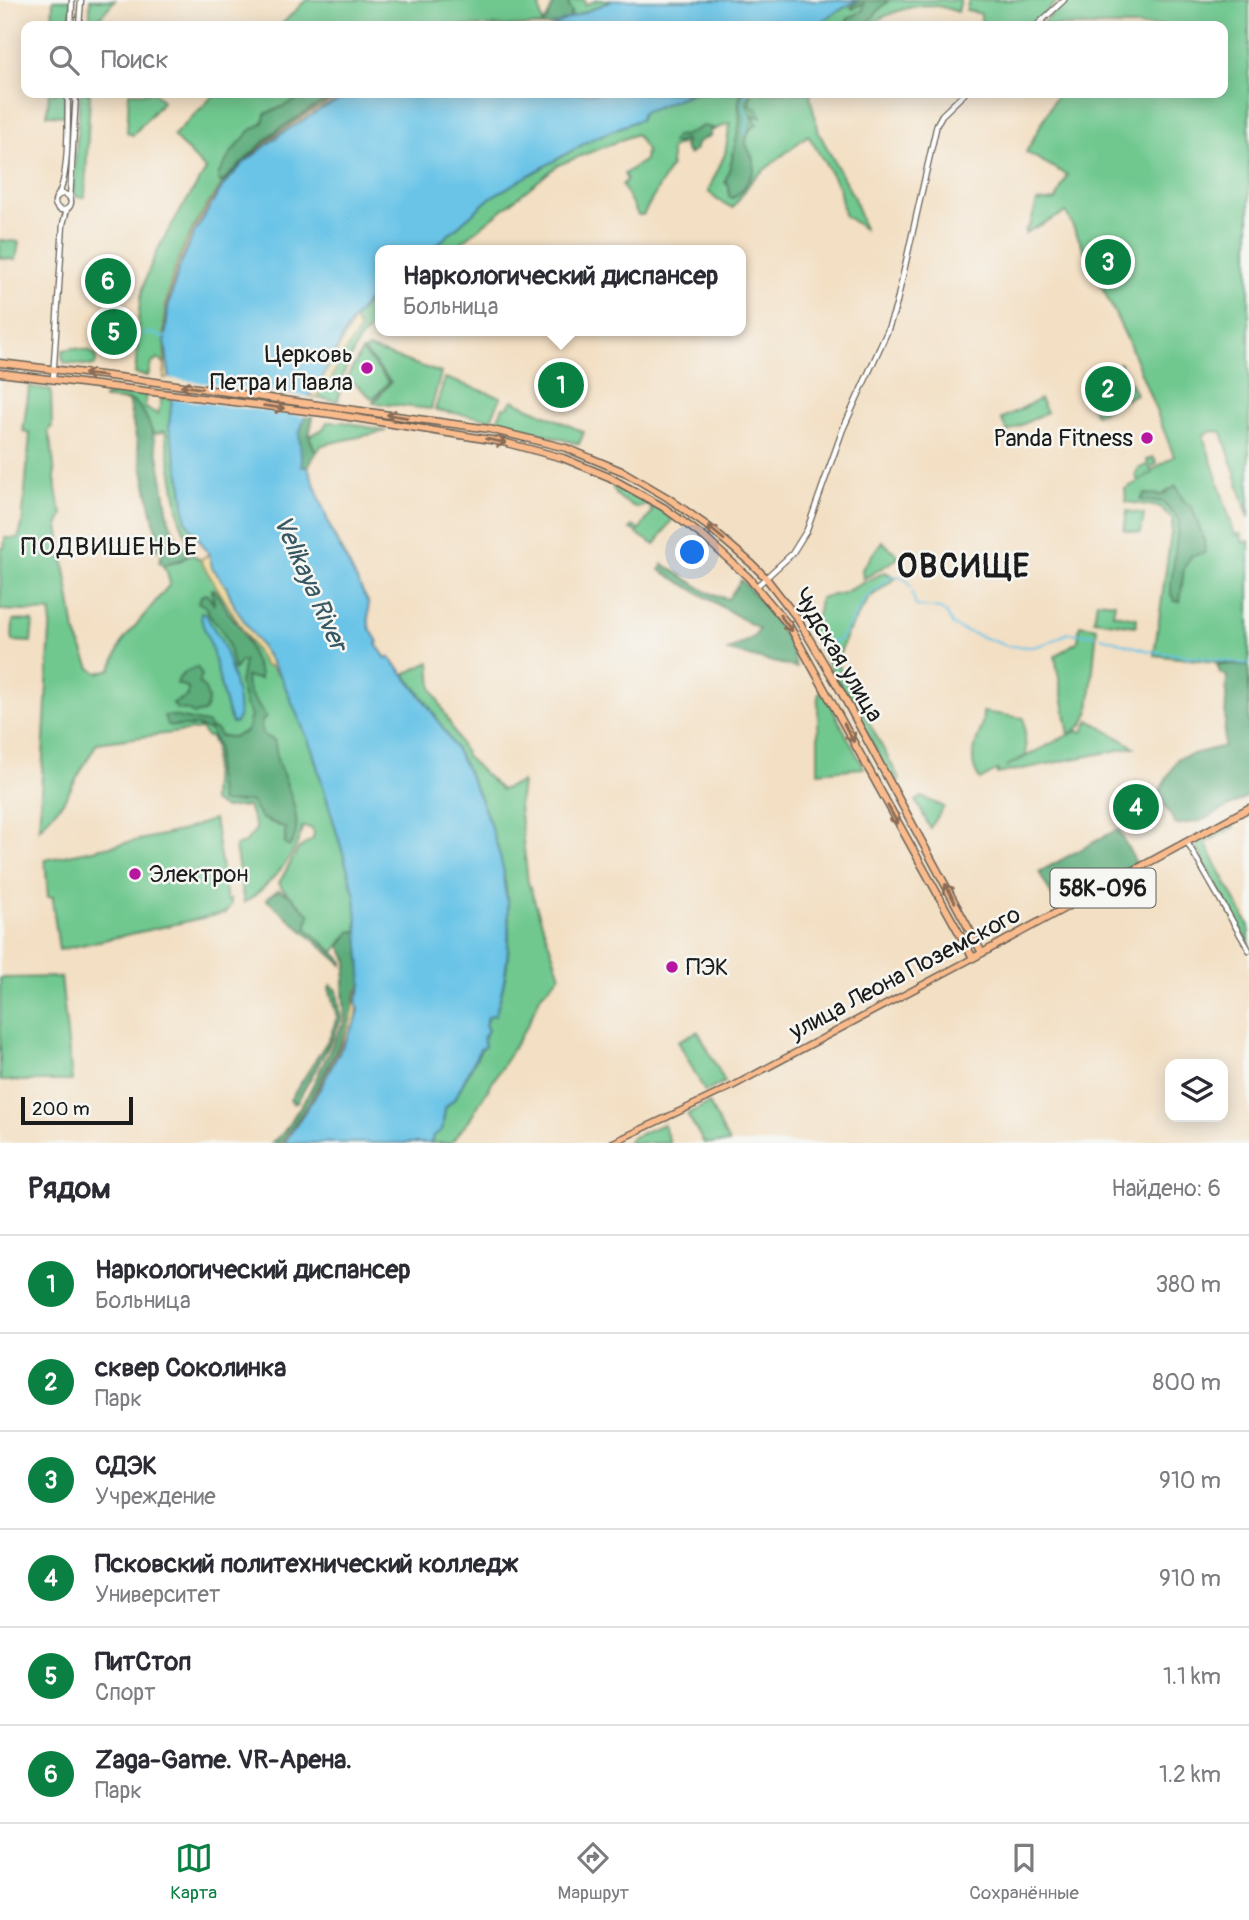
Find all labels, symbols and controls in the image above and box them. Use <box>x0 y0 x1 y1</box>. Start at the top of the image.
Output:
search box <box>21 21 1228 98</box>
icon: search <box>45 41 83 79</box>
text: Поиск <box>101 44 169 76</box>
pin: 3 <box>1085 236 1131 288</box>
popup <box>375 245 746 336</box>
pin: 6 <box>85 255 131 307</box>
text: Наркологический диспансер <box>403 260 718 292</box>
text: Больница <box>403 292 498 321</box>
pin: 5 <box>91 306 137 358</box>
place label: Церковь Петра и Павла <box>210 340 353 397</box>
pin: 1 <box>538 359 584 411</box>
marker: Церковь Петра и Павла <box>359 360 375 376</box>
pin: 2 <box>1085 363 1131 415</box>
one-way arrow <box>84 369 106 382</box>
one-way arrow <box>180 380 203 393</box>
one-way arrow <box>262 400 284 413</box>
one-way arrow <box>386 410 409 423</box>
place label: Panda Fitness <box>993 424 1133 453</box>
marker: Panda Fitness <box>1139 430 1155 446</box>
one-way arrow <box>484 435 507 448</box>
water label: Velikaya River <box>266 510 356 659</box>
one-way arrow <box>707 525 725 541</box>
district label: ПОДВИШЕНЬЕ <box>21 531 199 563</box>
your location <box>675 535 709 569</box>
district label: ОВСИЩЕ <box>897 547 1031 587</box>
street label: Чудская улица <box>787 583 889 727</box>
one-way arrow <box>779 613 794 632</box>
one-way arrow <box>842 722 856 743</box>
pin: 4 <box>1113 781 1159 833</box>
one-way arrow <box>887 804 900 825</box>
place label: Электрон <box>149 860 248 889</box>
marker: Электрон <box>127 866 143 882</box>
road number: 58К-096 <box>1050 868 1156 908</box>
one-way arrow <box>943 884 957 904</box>
street label: улица Леона Поземского <box>784 900 1026 1047</box>
place label: ПЭК <box>686 953 729 982</box>
marker: ПЭК <box>664 959 680 975</box>
map controls <box>1165 1059 1228 1122</box>
button: layers <box>1165 1059 1228 1122</box>
scale bar <box>21 1094 133 1126</box>
text: 200 m <box>32 1097 90 1121</box>
text: Рядом <box>28 1170 111 1207</box>
text: Найдено: 6 <box>1111 1174 1221 1203</box>
text: Наркологический диспансер <box>95 1254 411 1286</box>
text: 1 <box>47 1270 56 1299</box>
text: 380 m <box>1155 1270 1221 1299</box>
text: Больница <box>95 1286 191 1315</box>
text: сквер Соколинка <box>95 1352 286 1384</box>
text: 2 <box>45 1368 57 1397</box>
text: 800 m <box>1153 1368 1221 1397</box>
text: Парк <box>95 1384 142 1413</box>
text: СДЭК <box>95 1450 157 1482</box>
text: 3 <box>45 1466 57 1495</box>
text: 910 m <box>1159 1466 1221 1495</box>
text: Учреждение <box>95 1482 216 1511</box>
text: Псковский политехнический колледж <box>95 1548 518 1580</box>
text: 4 <box>44 1564 58 1593</box>
text: 910 m <box>1159 1564 1221 1593</box>
text: Университет <box>95 1580 220 1609</box>
text: ПитСтоп <box>95 1646 191 1678</box>
text: 5 <box>45 1662 57 1691</box>
text: 1.1 km <box>1163 1662 1221 1691</box>
text: Спорт <box>95 1678 156 1707</box>
text: Zaga-Game. VR-Арена. <box>95 1744 352 1776</box>
text: 6 <box>44 1760 58 1789</box>
text: 1.2 km <box>1159 1760 1221 1789</box>
text: Парк <box>95 1776 142 1805</box>
tab: Карта <box>170 1839 217 1905</box>
tab: Маршрут <box>557 1839 629 1905</box>
tab: Сохранённые <box>969 1839 1079 1905</box>

